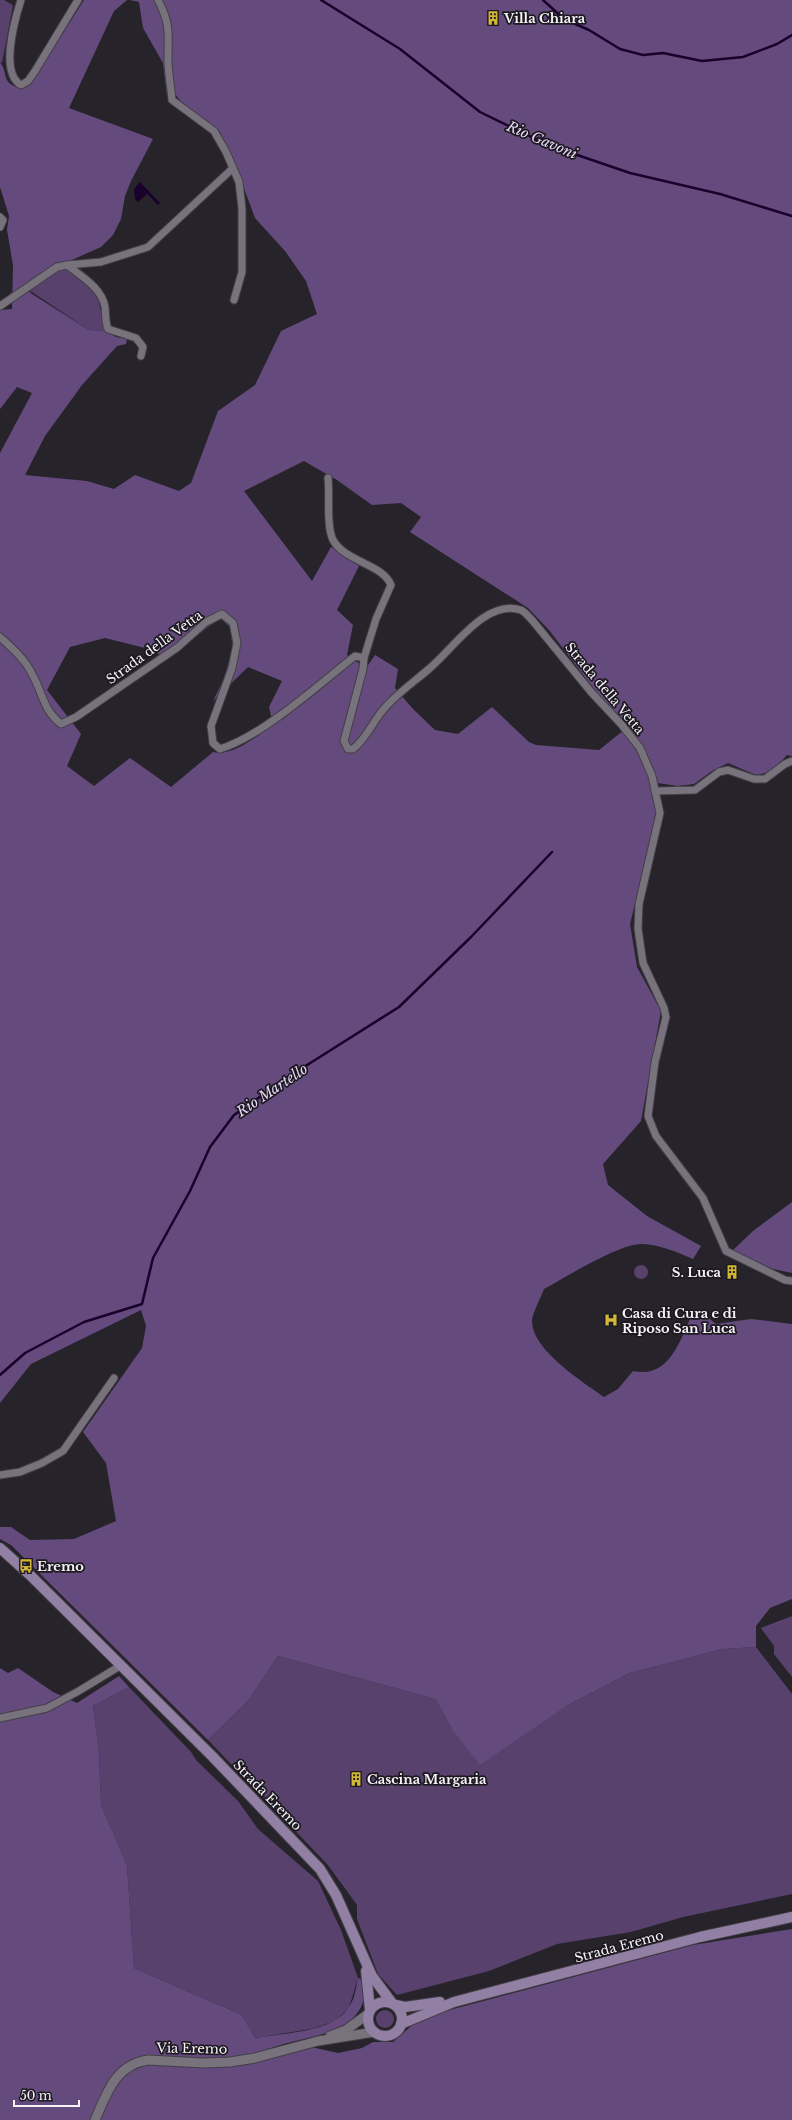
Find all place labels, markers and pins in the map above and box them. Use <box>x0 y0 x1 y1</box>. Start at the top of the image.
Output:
building icon: Villa Chiara <box>485 10 501 26</box>
place label: Villa Chiara <box>503 10 586 27</box>
place label: S. Luca <box>672 1264 722 1281</box>
building icon: S. Luca <box>724 1264 740 1280</box>
place label: Casa di Cura e di Riposo San Luca <box>622 1305 737 1337</box>
hospital icon: Casa di Cura e di Riposo San Luca <box>603 1312 619 1328</box>
bus stop icon: Eremo <box>18 1558 34 1574</box>
place label: Eremo <box>37 1558 84 1575</box>
building icon: Cascina Margaria <box>348 1771 364 1787</box>
place label: Cascina Margaria <box>367 1771 487 1788</box>

